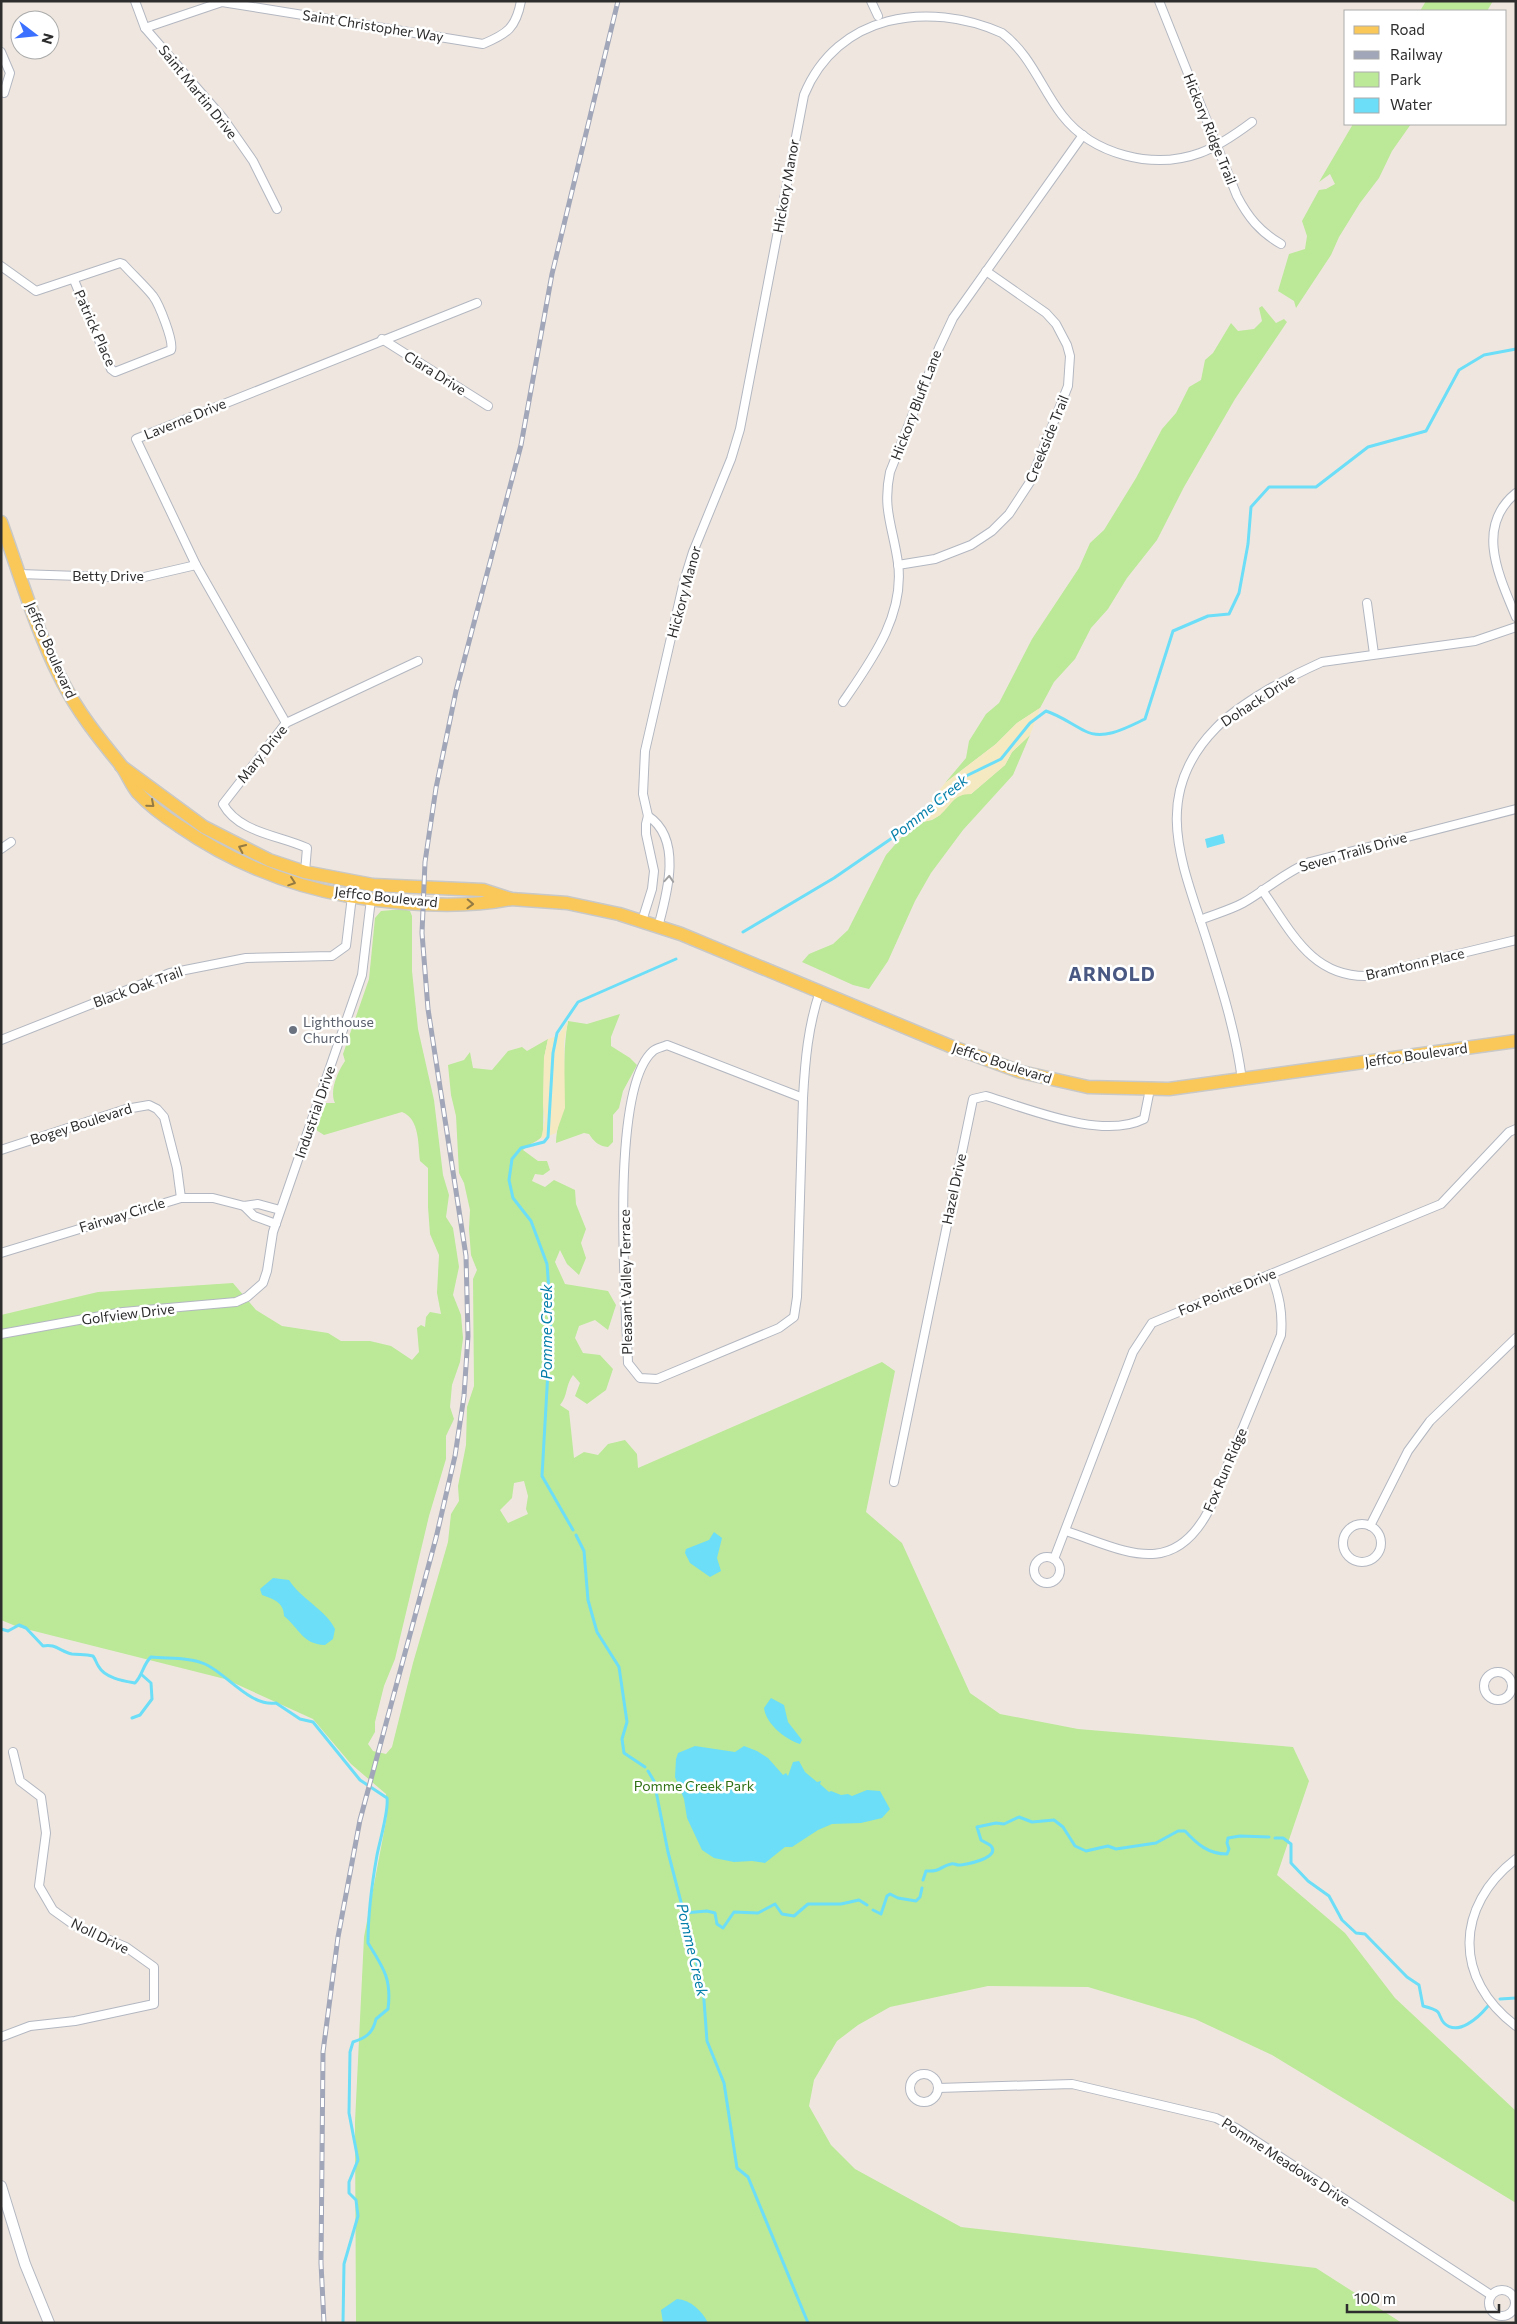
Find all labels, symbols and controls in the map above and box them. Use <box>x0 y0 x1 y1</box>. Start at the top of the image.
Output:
street label: Saint Christopher Way <box>301 6 445 45</box>
north arrow <box>10 10 60 60</box>
legend <box>1344 10 1507 125</box>
text: Road <box>1390 20 1425 38</box>
text: N <box>38 31 58 46</box>
street label: Saint Martin Drive <box>155 41 241 142</box>
text: Railway <box>1390 45 1443 63</box>
text: Park <box>1390 70 1421 88</box>
street label: Hickory Ridge Trail <box>1180 71 1241 187</box>
text: Water <box>1390 95 1432 113</box>
street label: Hickory Manor <box>769 137 802 234</box>
street label: Patrick Place <box>71 287 120 369</box>
street label: Clara Drive <box>401 347 469 398</box>
street label: Hickory Bluff Lane <box>887 347 944 462</box>
street label: Creekside Trail <box>1021 392 1072 485</box>
street label: Laverne Drive <box>141 394 228 443</box>
street label: Hickory Manor <box>663 544 704 640</box>
street label: Betty Drive <box>72 567 144 584</box>
street label: Jeffco Boulevard <box>23 599 80 701</box>
street label: Dohack Drive <box>1217 669 1298 730</box>
street label: Mary Drive <box>233 721 290 786</box>
water label: Pomme Creek <box>886 770 972 844</box>
one-way arrow <box>145 798 154 807</box>
street label: Seven Trails Drive <box>1297 828 1409 875</box>
one-way arrow <box>238 843 247 854</box>
one-way arrow <box>664 875 675 883</box>
one-way arrow <box>287 877 296 887</box>
street label: Jeffco Boulevard <box>334 883 438 910</box>
one-way arrow <box>466 899 474 909</box>
street label: Bramtonn Place <box>1364 944 1466 983</box>
street label: Black Oak Trail <box>91 962 185 1011</box>
district label: ARNOLD <box>1068 962 1156 985</box>
place label: Lighthouse Church <box>303 1013 374 1046</box>
marker: Lighthouse Church <box>287 1024 299 1036</box>
street label: Jeffco Boulevard <box>950 1038 1054 1087</box>
street label: Jeffco Boulevard <box>1363 1039 1468 1070</box>
street label: Industrial Drive <box>291 1063 338 1160</box>
street label: Bogey Boulevard <box>28 1099 134 1148</box>
street label: Hazel Drive <box>938 1152 969 1226</box>
street label: Fairway Circle <box>77 1193 167 1236</box>
street label: Pleasant Valley Terrace <box>616 1209 635 1355</box>
street label: Fox Pointe Drive <box>1175 1264 1278 1319</box>
water label: Pomme Creek <box>537 1284 555 1380</box>
street label: Golfview Drive <box>81 1299 175 1328</box>
street label: Fox Run Ridge <box>1199 1425 1250 1514</box>
park label: Pomme Creek Park <box>634 1777 755 1794</box>
water label: Pomme Creek <box>674 1901 713 1999</box>
street label: Noll Drive <box>68 1914 132 1957</box>
street label: Pomme Meadows Drive <box>1219 2114 1354 2209</box>
scale bar <box>1347 2282 1500 2314</box>
text: 100 m <box>1354 2289 1396 2307</box>

